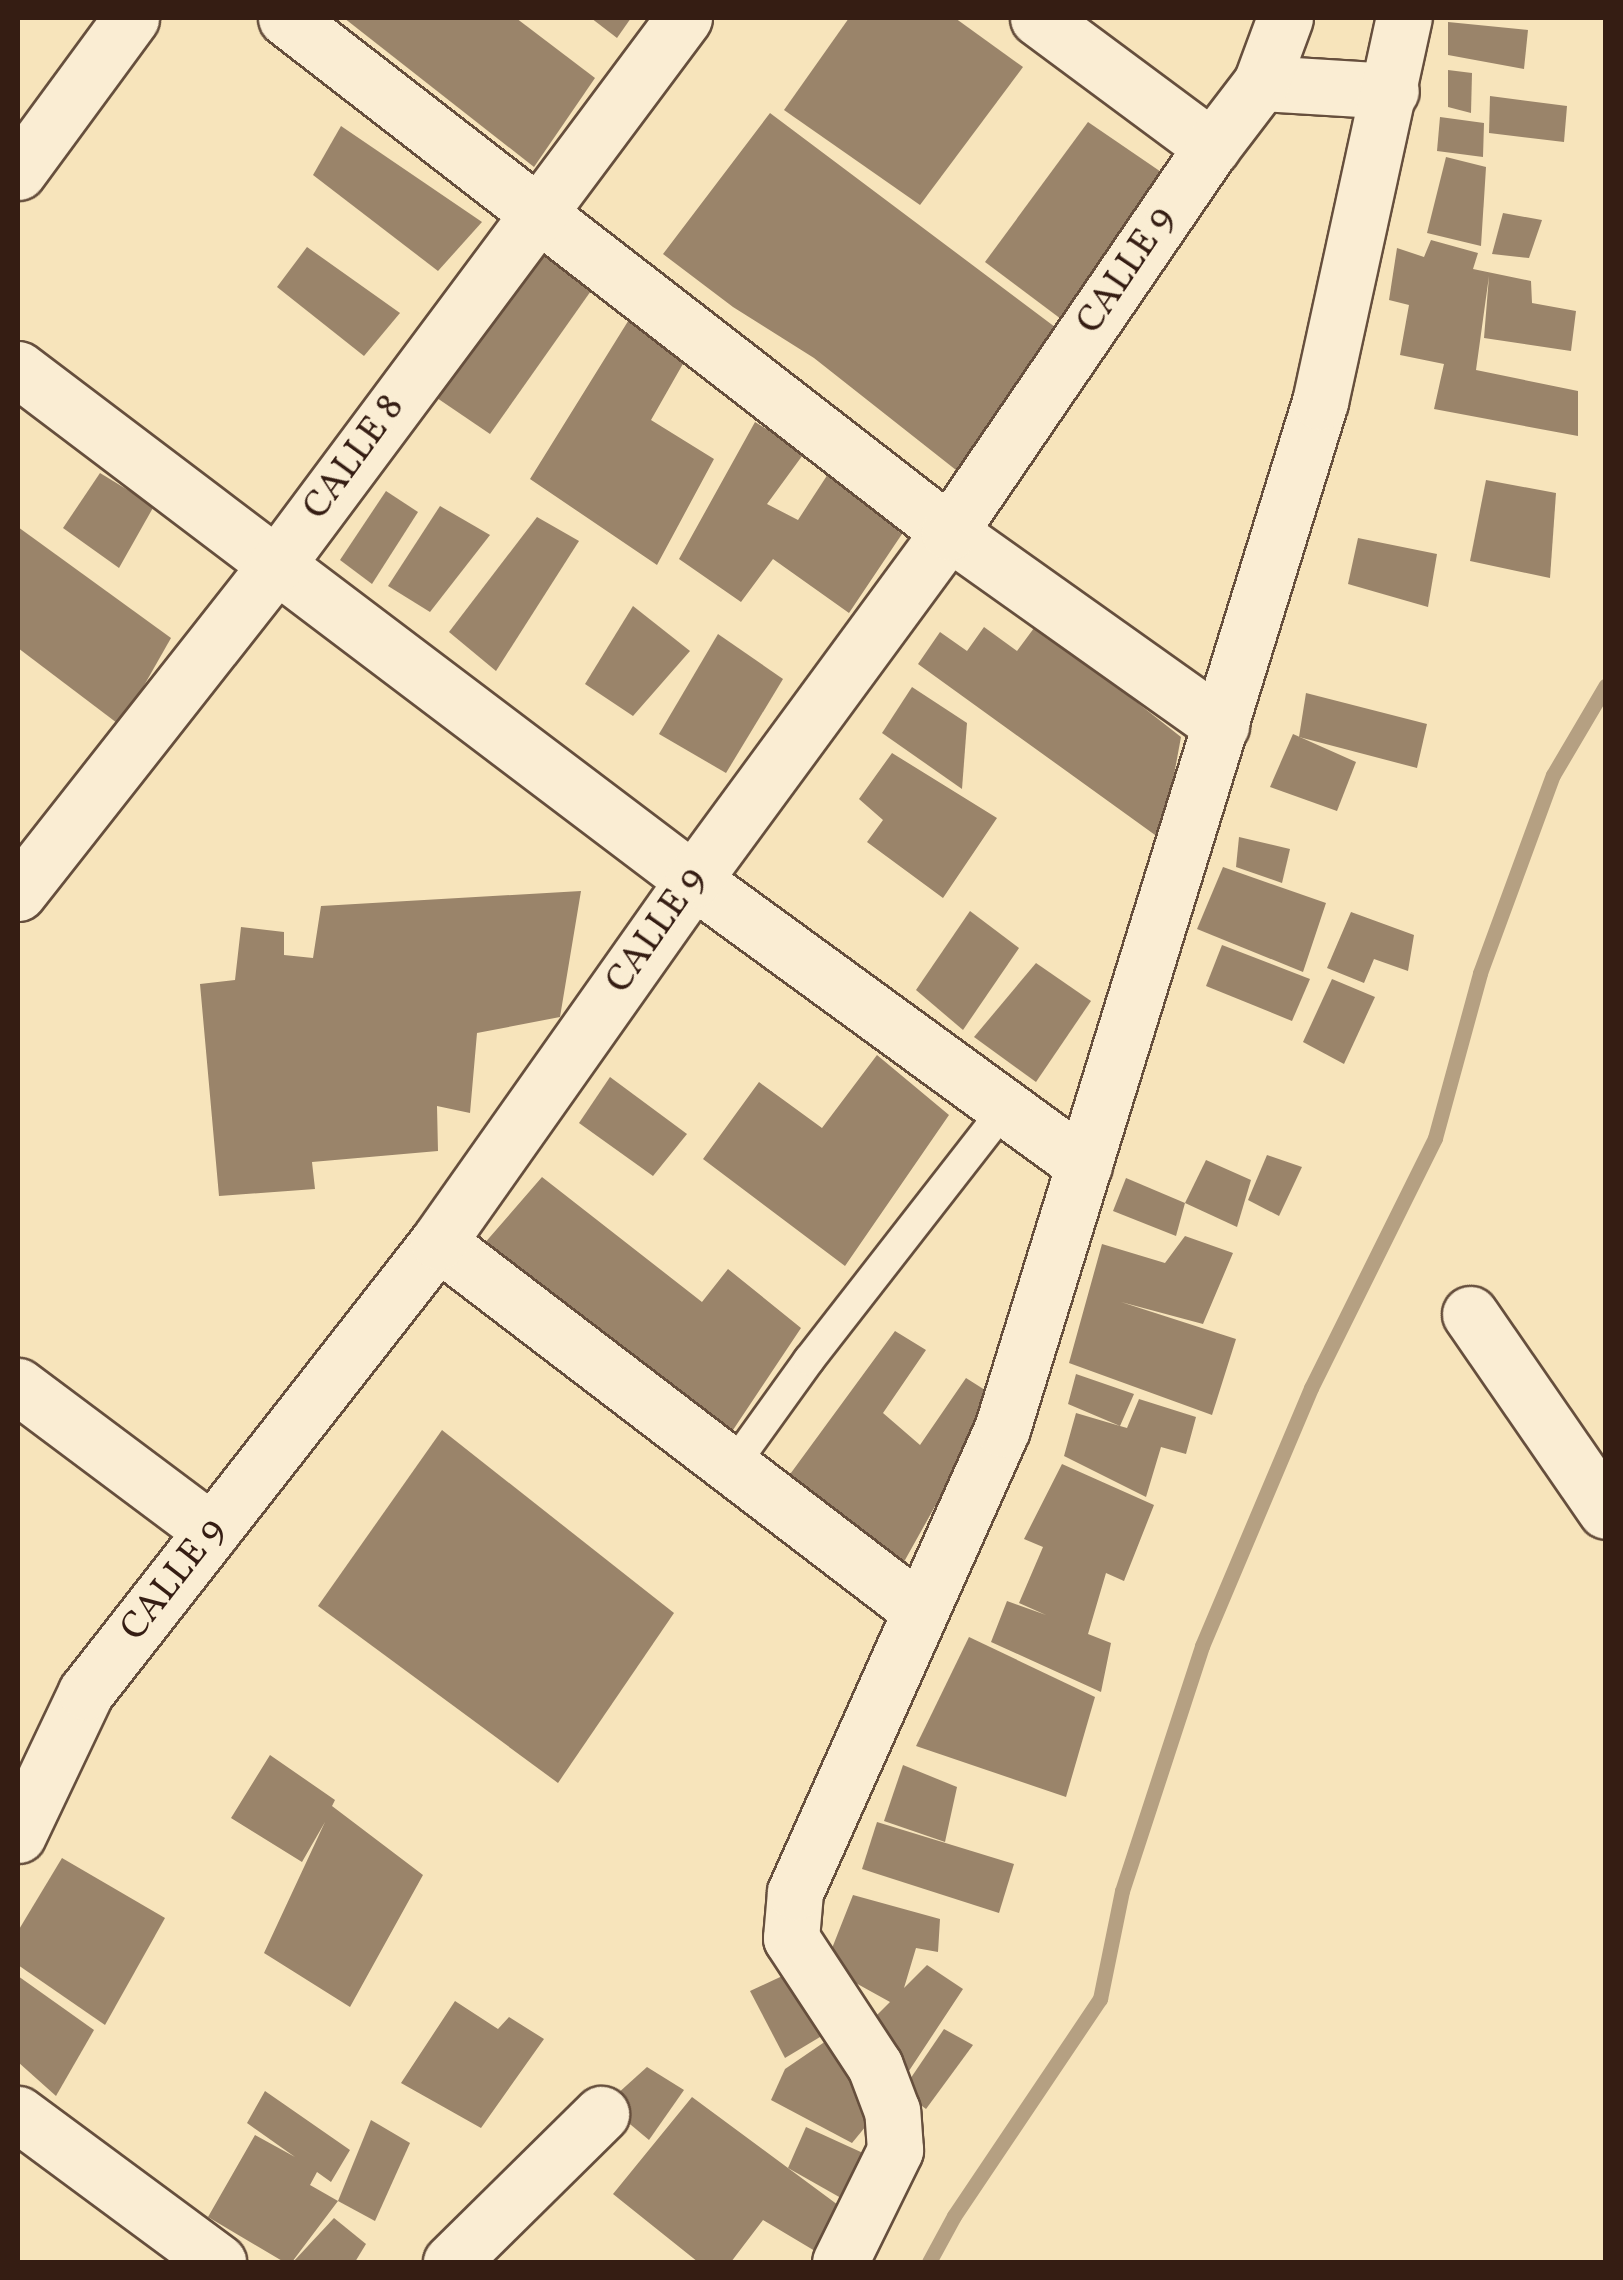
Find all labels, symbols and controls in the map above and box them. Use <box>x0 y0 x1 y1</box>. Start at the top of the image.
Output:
street label: CALLE 9 <box>1068 199 1186 343</box>
street label: CALLE 8 <box>294 387 416 529</box>
street label: CALLE 9 <box>597 859 717 1003</box>
street label: CALLE 9 <box>112 1509 236 1651</box>

